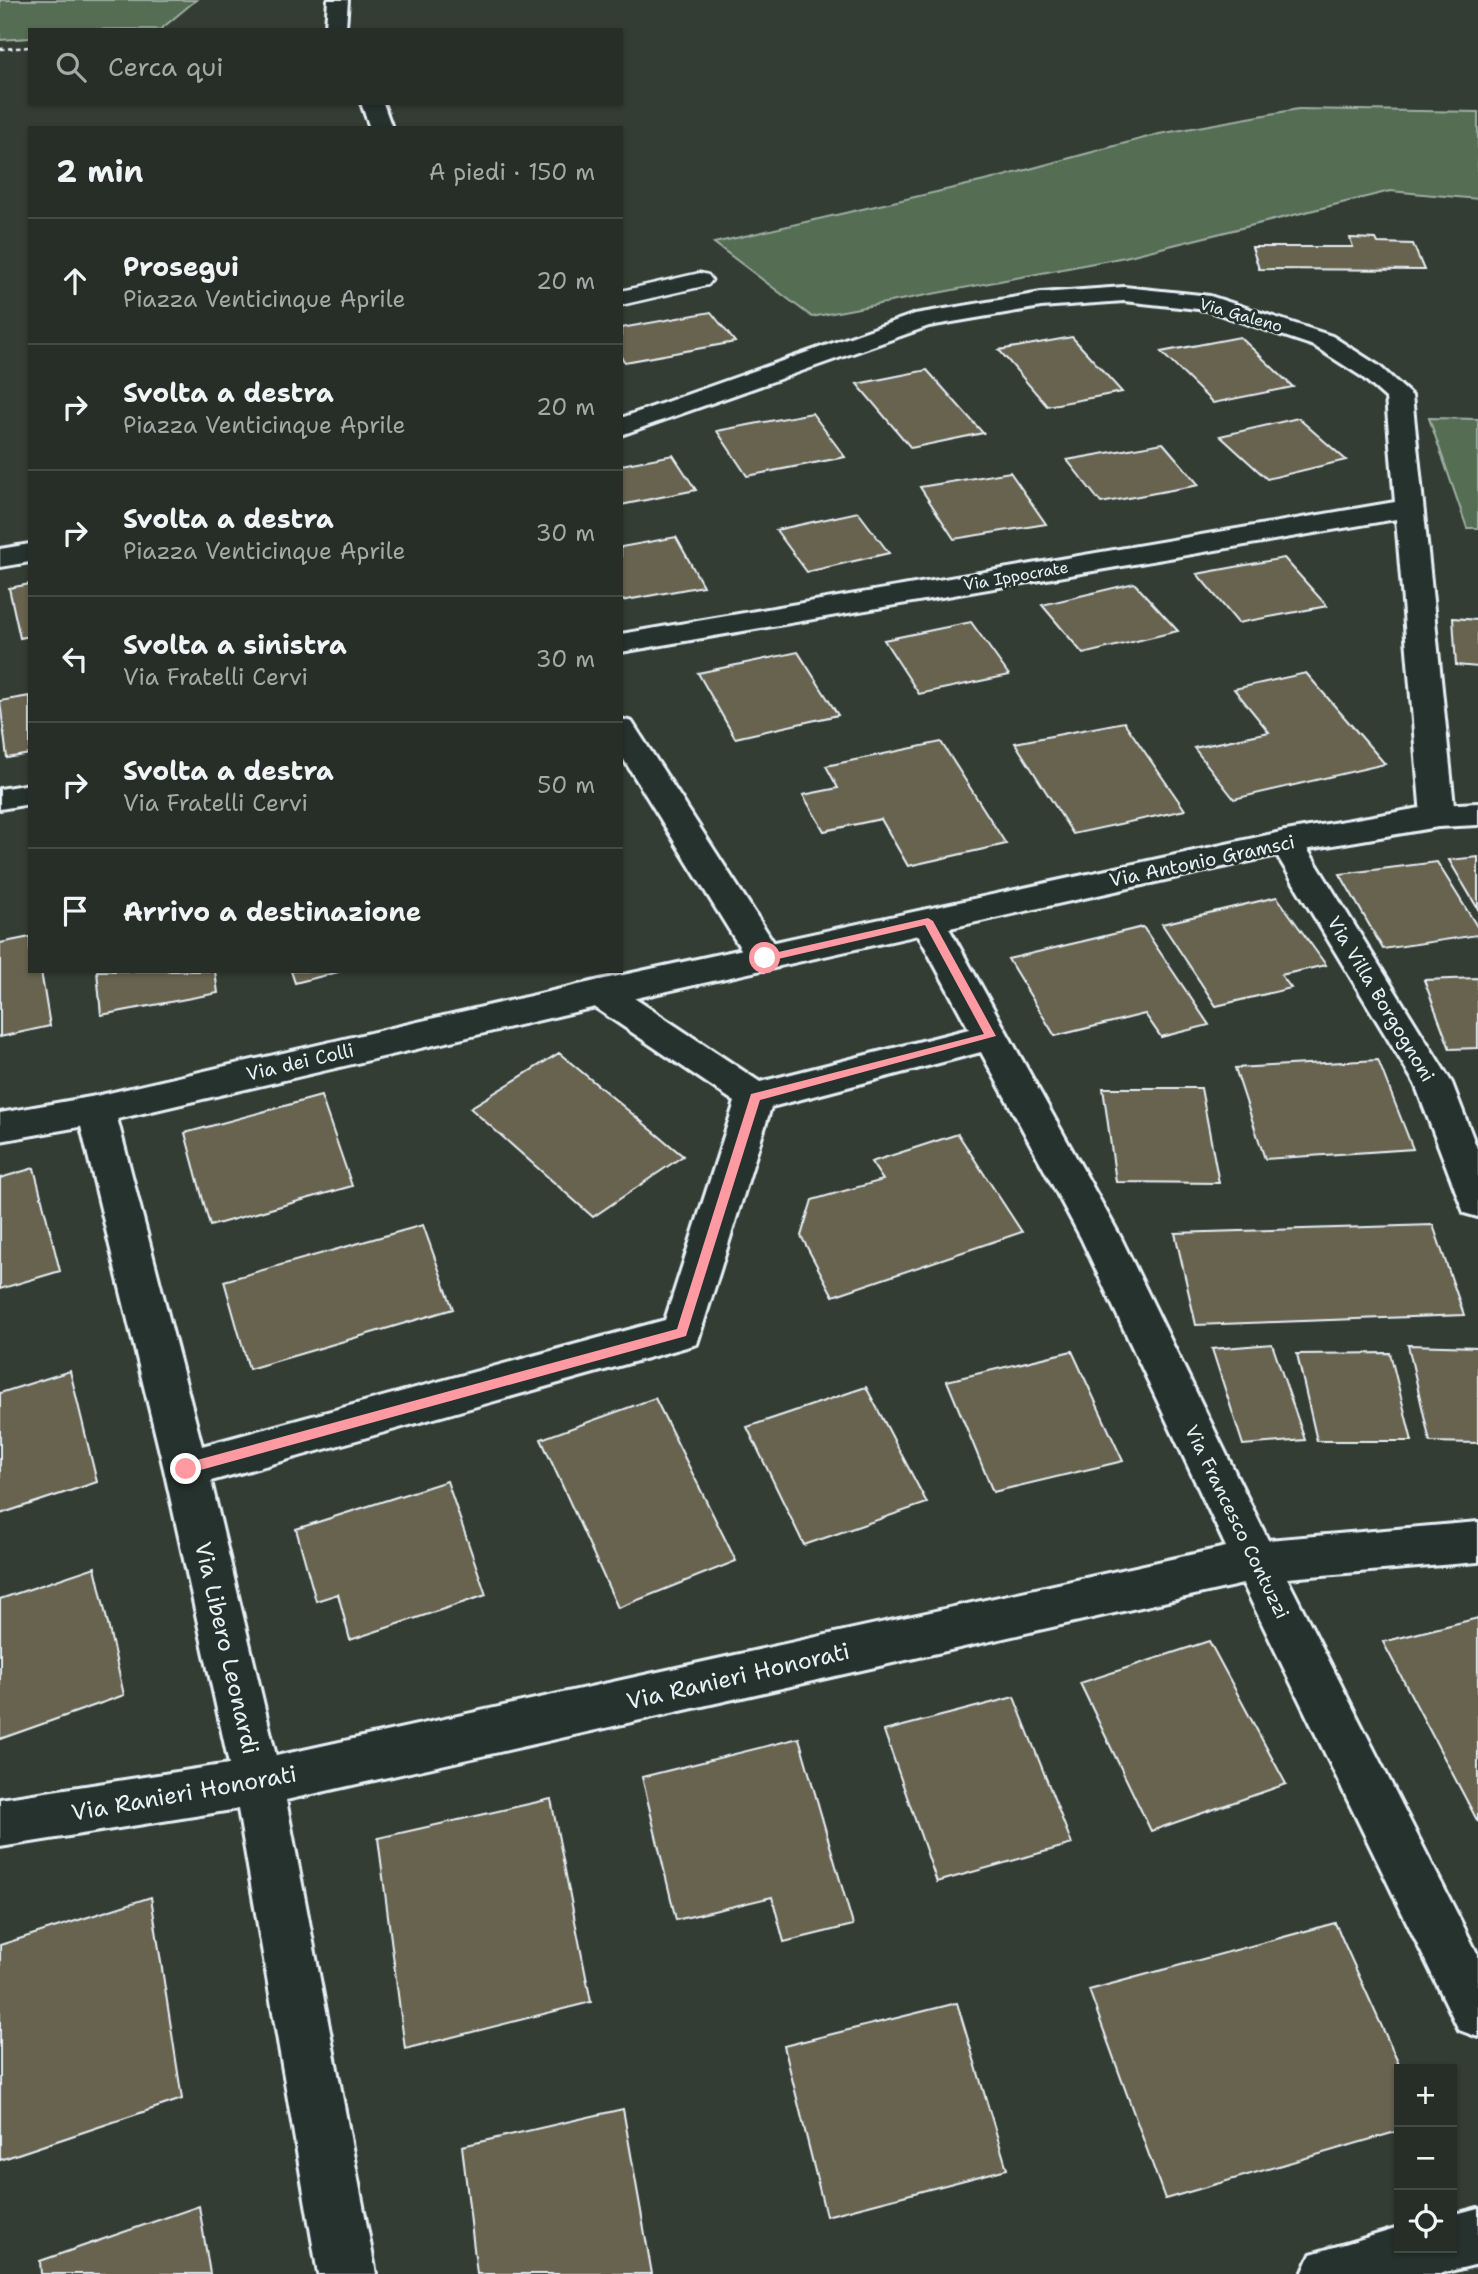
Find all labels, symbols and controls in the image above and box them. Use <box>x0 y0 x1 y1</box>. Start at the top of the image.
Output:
search box <box>28 28 623 105</box>
icon: search <box>52 48 90 86</box>
text: Cerca qui <box>108 49 224 84</box>
text: 2 min <box>56 151 143 192</box>
text: A piedi · 150 m <box>429 157 595 187</box>
text: Prosegui <box>123 249 239 284</box>
icon: ahead <box>56 262 94 300</box>
text: 20 m <box>536 266 595 296</box>
text: Piazza Venticinque Aprile <box>123 284 405 314</box>
street label: Via Galeno <box>1197 293 1285 337</box>
text: Svolta a destra <box>123 375 334 410</box>
icon: right <box>56 388 94 426</box>
text: 20 m <box>536 392 595 422</box>
text: Piazza Venticinque Aprile <box>123 410 405 440</box>
text: Svolta a destra <box>123 501 334 536</box>
icon: right <box>56 514 94 552</box>
text: 30 m <box>536 518 595 548</box>
text: Piazza Venticinque Aprile <box>123 536 405 566</box>
street label: Via Ippocrate <box>962 556 1070 596</box>
text: Svolta a sinistra <box>123 627 347 662</box>
icon: left <box>56 640 94 678</box>
text: 30 m <box>536 644 595 674</box>
text: Via Fratelli Cervi <box>123 662 308 692</box>
text: Svolta a destra <box>123 753 334 788</box>
icon: right <box>56 766 94 804</box>
text: 50 m <box>537 770 595 800</box>
text: Via Fratelli Cervi <box>123 788 308 818</box>
street label: Via Antonio Gramsci <box>1107 829 1297 893</box>
icon: arrive <box>56 892 94 930</box>
text: Arrivo a destinazione <box>123 894 421 929</box>
street label: Via Villa Borgognoni <box>1322 912 1440 1086</box>
route start <box>749 942 780 973</box>
street label: Via dei Colli <box>244 1037 356 1087</box>
street label: Via Francesco Contuzzi <box>1179 1421 1295 1623</box>
route end <box>170 1453 201 1484</box>
street label: Via Libero Leonardi <box>188 1539 266 1757</box>
street label: Via Ranieri Honorati <box>623 1636 853 1716</box>
street label: Via Ranieri Honorati <box>69 1758 299 1828</box>
map controls <box>1394 2064 1457 2253</box>
button: + <box>1394 2064 1457 2127</box>
button: − <box>1394 2127 1457 2190</box>
button: locate <box>1394 2190 1457 2253</box>

